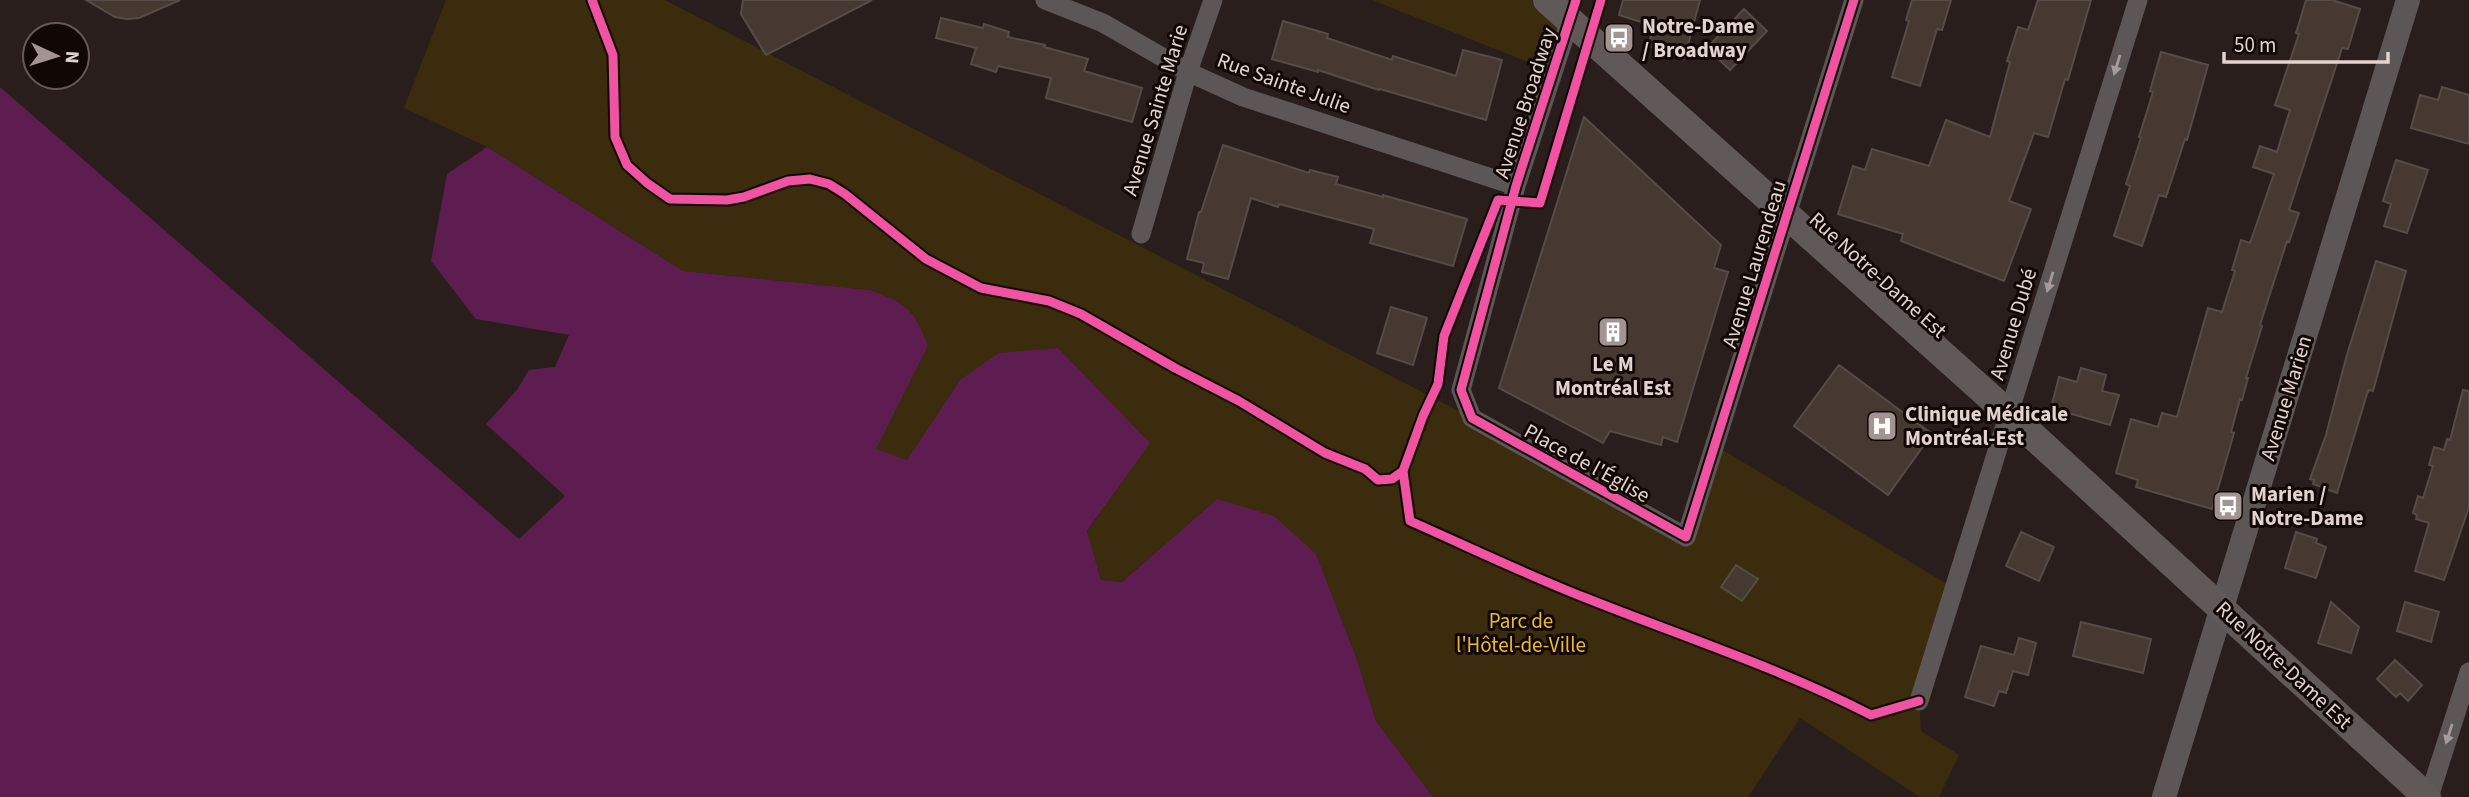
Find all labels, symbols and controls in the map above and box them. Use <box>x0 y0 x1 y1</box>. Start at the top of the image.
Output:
place label: Notre-Dame / Broadway <box>1642 11 1755 65</box>
north arrow <box>21 21 91 91</box>
street label: Avenue Sainte Marie <box>1115 21 1195 199</box>
bus stop icon: Notre-Dame / Broadway <box>1602 21 1636 55</box>
scale bar <box>2224 21 2388 65</box>
street label: Avenue Broadway <box>1486 24 1564 182</box>
text: 50 m <box>2234 30 2276 60</box>
street label: Rue Sainte Julie <box>1213 45 1355 121</box>
text: N <box>58 50 85 64</box>
one-way arrow <box>2112 55 2122 76</box>
street label: Avenue Laurendeau <box>1714 176 1794 352</box>
street label: Rue Notre-Dame Est <box>1803 205 1953 345</box>
street label: Avenue Dubé <box>1982 264 2044 384</box>
one-way arrow <box>2044 272 2054 293</box>
building icon: Le M Montréal Est <box>1596 315 1630 349</box>
street label: Avenue Marien <box>2253 332 2319 464</box>
place label: Le M Montréal Est <box>1555 349 1671 403</box>
place label: Clinique Médicale Montréal-Est <box>1905 399 2068 453</box>
hospital icon: Clinique Médicale Montréal-Est <box>1865 409 1899 443</box>
street label: Place de l'Église <box>1519 416 1655 510</box>
place label: Marien / Notre-Dame <box>2251 479 2364 533</box>
bus stop icon: Marien / Notre-Dame <box>2211 489 2245 523</box>
street label: Rue Notre-Dame Est <box>2209 594 2359 736</box>
park label: Parc de l'Hôtel-de-Ville <box>1456 606 1586 660</box>
one-way arrow <box>2443 724 2454 745</box>

